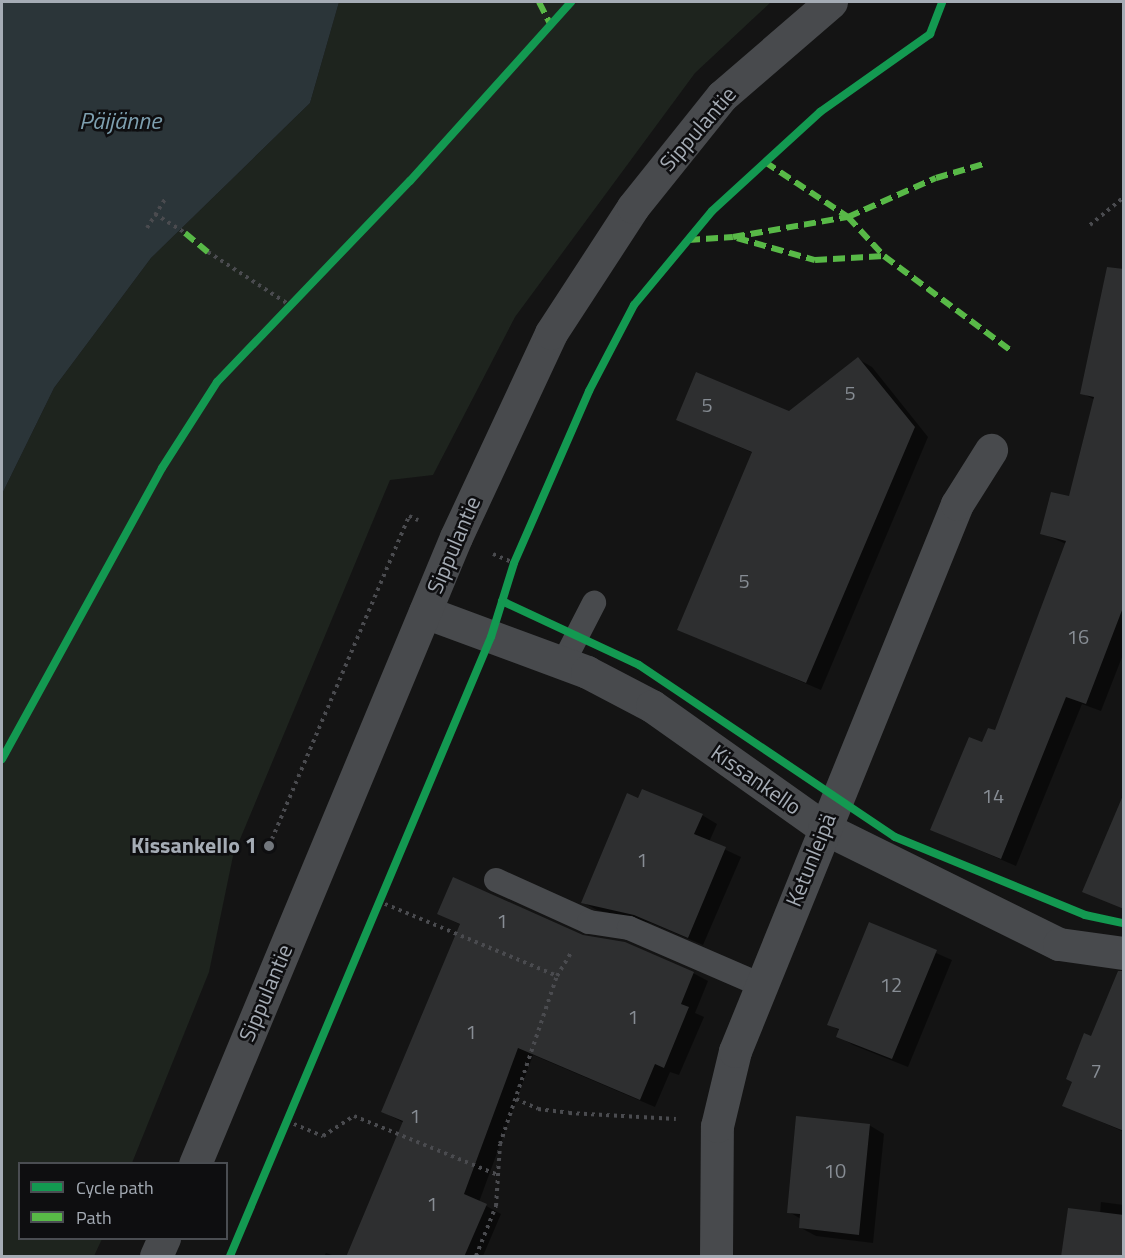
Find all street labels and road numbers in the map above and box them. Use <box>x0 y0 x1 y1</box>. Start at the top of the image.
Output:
street label: Sippulantie <box>654 81 742 177</box>
street label: Sippulantie <box>422 492 486 598</box>
street label: Kissankello <box>706 739 806 821</box>
street label: Ketunleipä <box>780 810 842 910</box>
street label: Sippulantie <box>234 940 298 1046</box>

